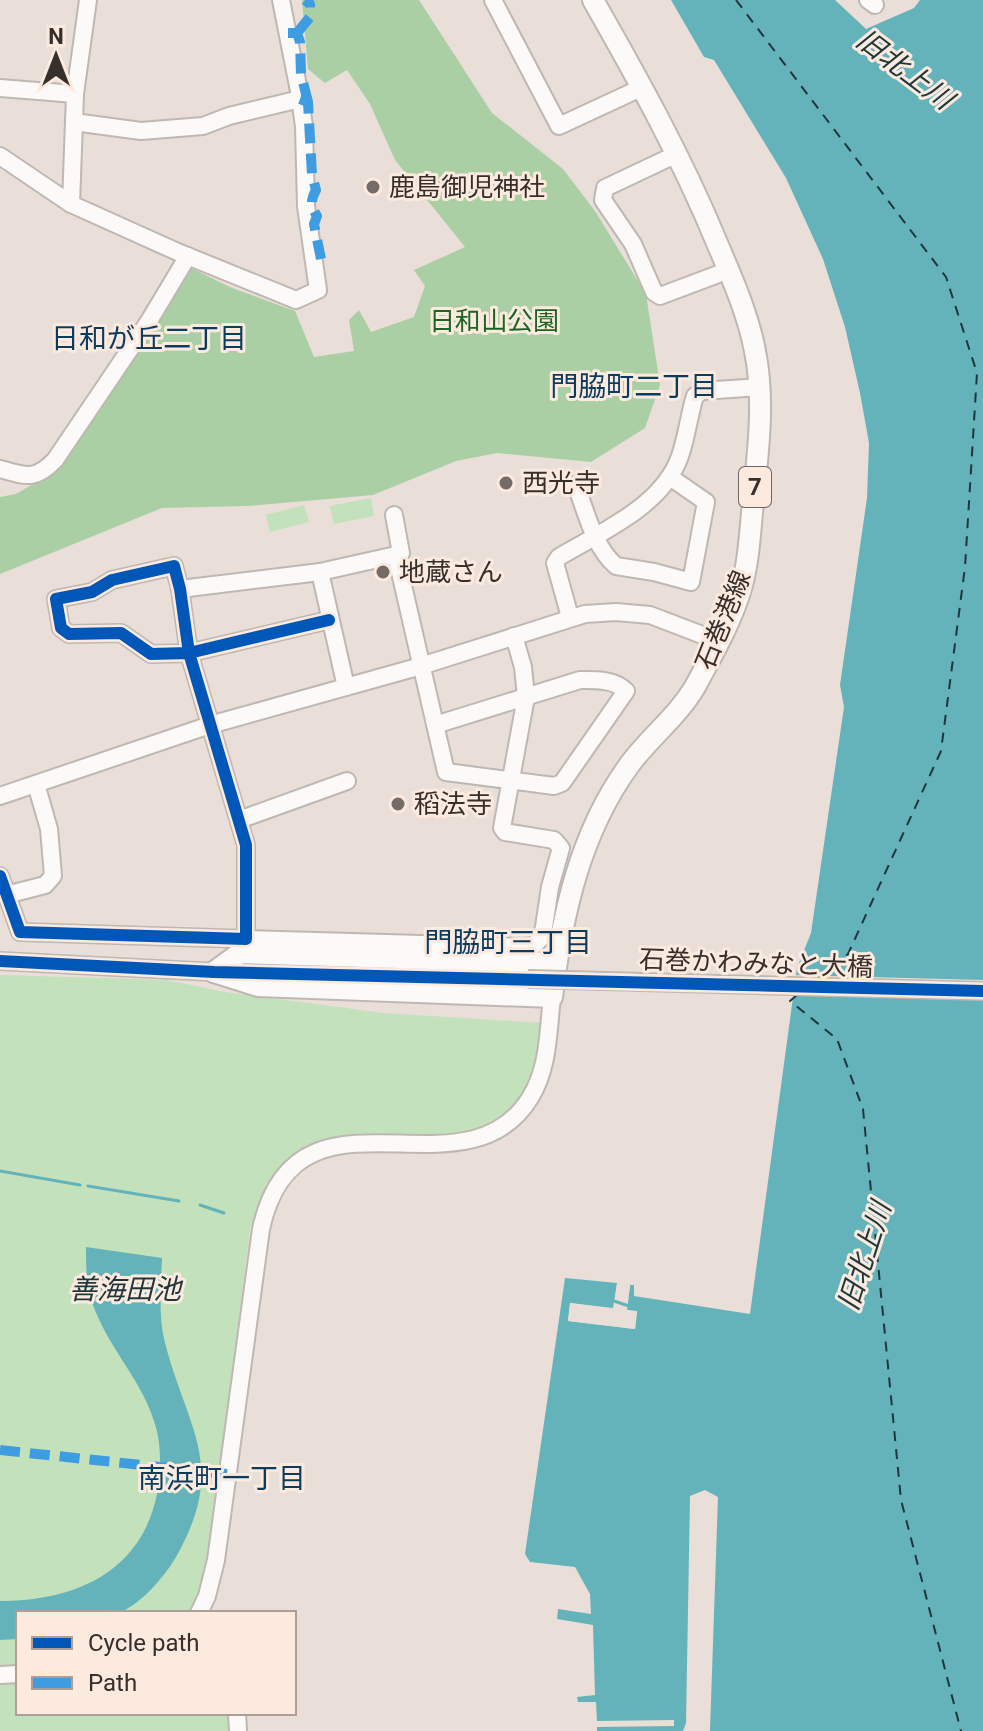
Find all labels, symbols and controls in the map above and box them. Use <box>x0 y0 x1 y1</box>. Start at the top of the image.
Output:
north arrow <box>16 16 96 96</box>
water label: 旧北上川 <box>850 23 962 118</box>
text: N <box>48 24 64 49</box>
place label: 鹿島御児神社 <box>389 172 545 202</box>
marker: 鹿島御児神社 <box>364 178 382 196</box>
park label: 日和山公園 <box>429 306 559 336</box>
district label: 日和が丘二丁目 <box>51 322 247 355</box>
district label: 門脇町二丁目 <box>550 370 718 403</box>
road number: 7 <box>739 467 771 507</box>
place label: 西光寺 <box>522 468 600 498</box>
marker: 西光寺 <box>497 474 515 492</box>
place label: 地蔵さん <box>399 557 503 587</box>
marker: 地蔵さん <box>374 563 392 581</box>
street label: 石巻港線 <box>690 566 756 674</box>
place label: 稻法寺 <box>414 789 492 819</box>
marker: 稻法寺 <box>389 795 407 813</box>
district label: 門脇町三丁目 <box>424 926 592 959</box>
street label: 石巻かわみなと大橋 <box>639 944 873 982</box>
water label: 旧北上川 <box>831 1195 898 1315</box>
water label: 善海田池 <box>69 1273 184 1306</box>
district label: 南浜町一丁目 <box>138 1462 306 1495</box>
legend <box>16 1611 296 1715</box>
text: Cycle path <box>88 1629 200 1657</box>
text: Path <box>88 1669 137 1697</box>

